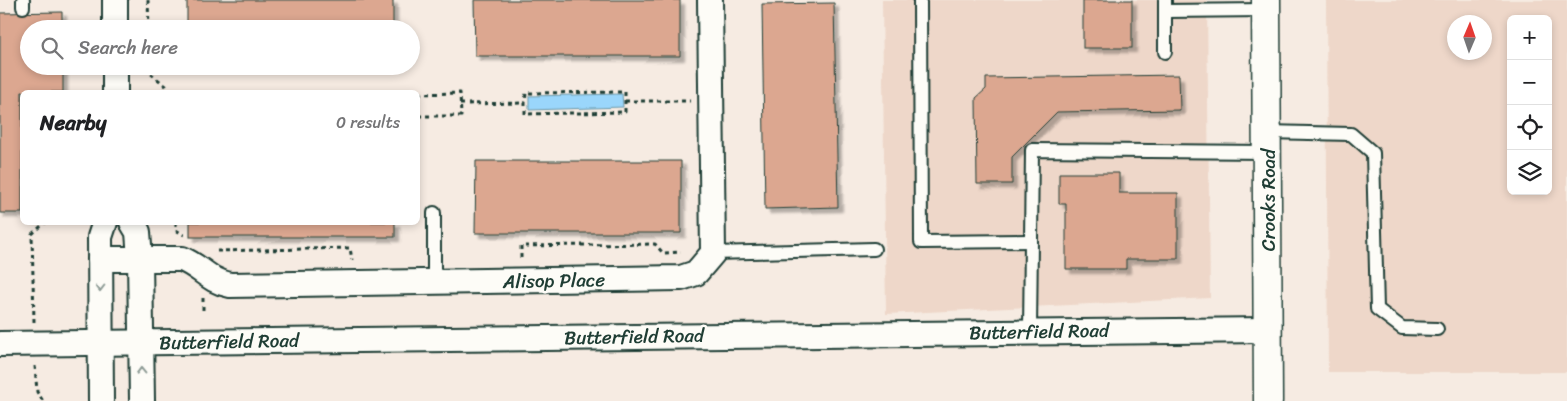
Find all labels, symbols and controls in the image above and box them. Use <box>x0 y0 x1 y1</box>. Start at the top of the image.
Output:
north arrow <box>1447 15 1492 60</box>
map controls <box>1507 15 1552 195</box>
button: + <box>1507 15 1552 60</box>
search box <box>20 20 420 75</box>
text: Search here <box>78 31 178 64</box>
icon: search <box>38 34 66 62</box>
button: − <box>1507 60 1552 105</box>
text: Nearby <box>40 104 106 142</box>
button: locate <box>1507 105 1552 150</box>
text: 0 results <box>336 108 400 137</box>
street label: Crooks Road <box>1252 147 1285 251</box>
button: layers <box>1507 150 1552 195</box>
street label: Alisop Place <box>502 263 606 298</box>
one-way arrow <box>95 284 105 292</box>
street label: Butterfield Road <box>969 314 1111 349</box>
street label: Butterfield Road <box>564 319 706 354</box>
street label: Butterfield Road <box>159 324 301 359</box>
one-way arrow <box>136 367 146 375</box>

